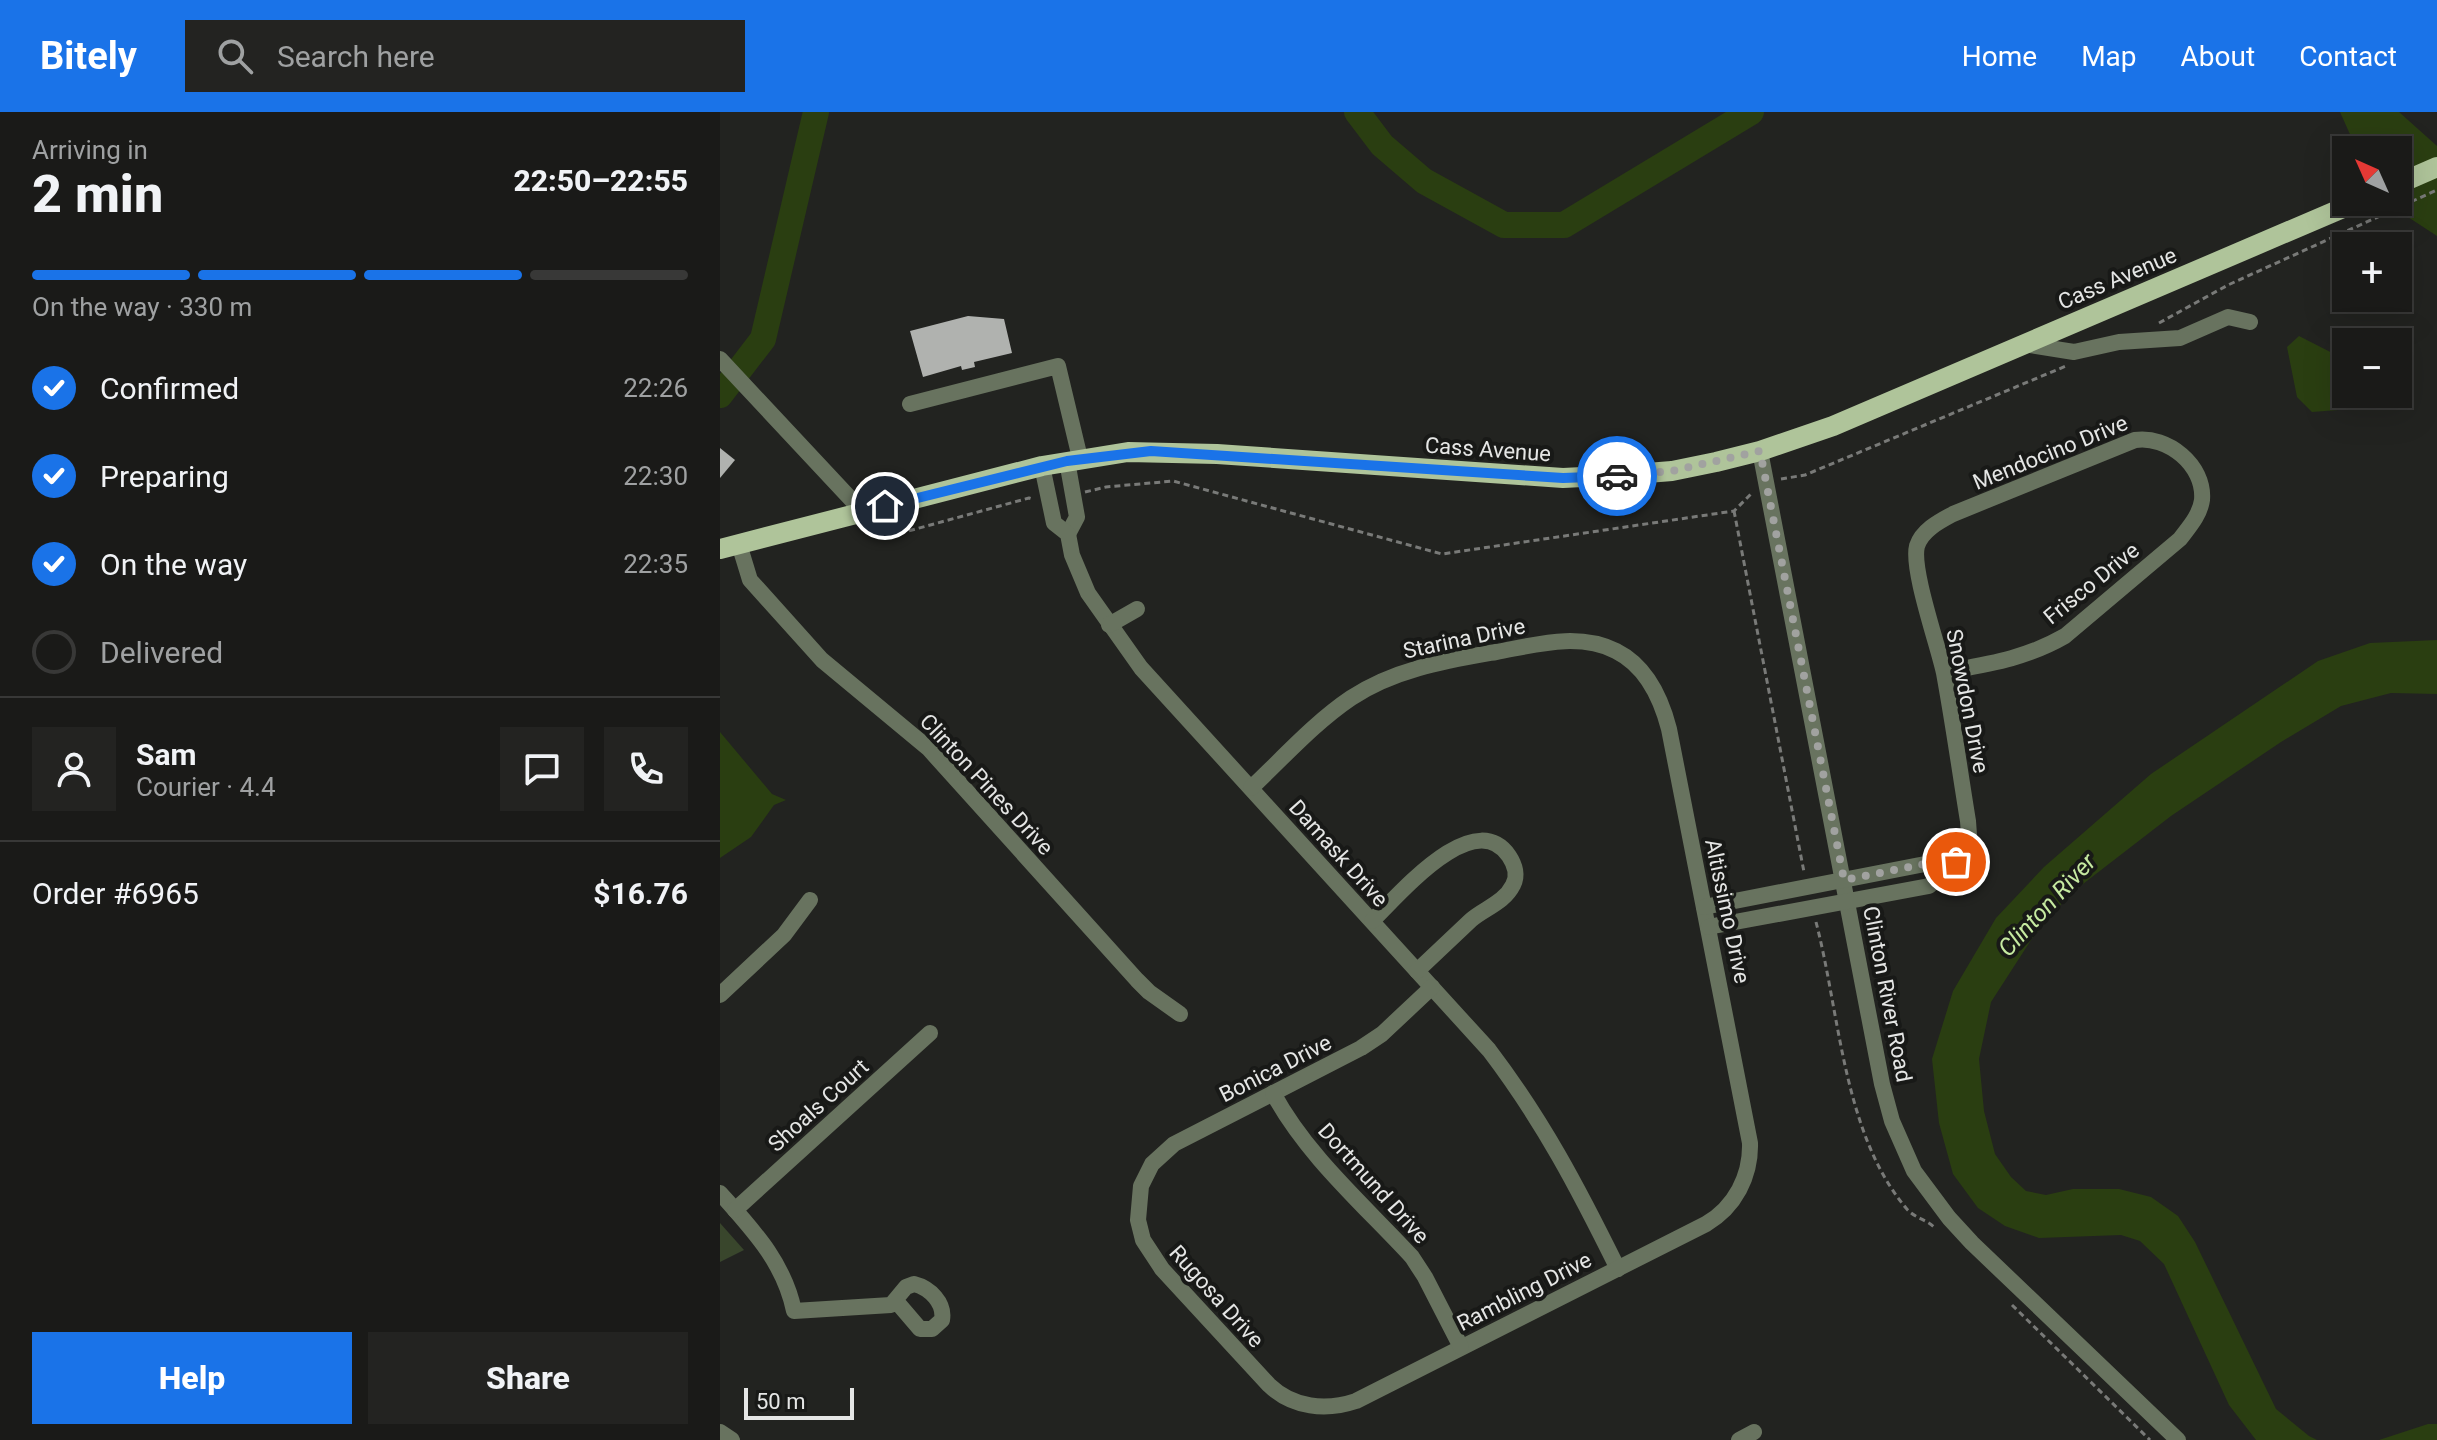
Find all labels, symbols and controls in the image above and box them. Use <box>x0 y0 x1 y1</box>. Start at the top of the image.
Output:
search box <box>185 20 745 92</box>
text: Bitely <box>40 34 137 78</box>
icon: search <box>213 34 257 78</box>
text: Search here <box>277 39 435 74</box>
text: Home <box>1962 40 2037 73</box>
text: Map <box>2081 40 2137 73</box>
text: About <box>2181 40 2255 73</box>
text: Contact <box>2299 40 2397 73</box>
text: Arriving in <box>32 135 148 165</box>
north arrow <box>2332 136 2412 216</box>
map controls <box>2332 136 2412 408</box>
text: 22:50–22:55 <box>513 163 688 198</box>
text: 2 min <box>32 164 163 225</box>
button: + <box>2332 232 2412 312</box>
street label: Cass Avenue <box>2054 242 2180 315</box>
text: On the way · 330 m <box>32 292 252 322</box>
button: − <box>2332 328 2412 408</box>
icon: check <box>32 366 76 410</box>
text: Confirmed <box>100 371 239 406</box>
text: 22:26 <box>623 373 688 403</box>
street label: Mendocino Drive <box>1969 410 2131 495</box>
street label: Cass Avenue <box>1424 433 1552 466</box>
courier <box>1577 436 1657 516</box>
icon: check <box>32 454 76 498</box>
icon: car <box>1595 454 1639 498</box>
text: Preparing <box>100 459 229 494</box>
text: 22:30 <box>623 461 688 491</box>
pin <box>851 472 919 540</box>
icon: home <box>863 484 907 528</box>
street label: Frisco Drive <box>2039 537 2144 629</box>
icon: check <box>32 542 76 586</box>
text: On the way <box>100 547 247 582</box>
text: 22:35 <box>623 549 688 579</box>
street label: Starina Drive <box>1401 613 1527 664</box>
street label: Snowdon Drive <box>1941 627 1994 775</box>
text: Delivered <box>100 635 223 670</box>
street label: Clinton Pines Drive <box>915 709 1058 860</box>
button: person <box>32 727 116 811</box>
button: chat <box>500 727 584 811</box>
button: phone <box>604 727 688 811</box>
text: Sam <box>136 737 197 772</box>
text: Courier · 4.4 <box>136 772 276 802</box>
street label: Damask Drive <box>1284 795 1393 912</box>
pin <box>1922 828 1990 896</box>
street label: Altissimo Drive <box>1700 837 1755 986</box>
icon: bag <box>1934 840 1978 884</box>
water label: Clinton River <box>1992 847 2102 962</box>
text: Order #6965 <box>32 876 199 911</box>
text: $16.76 <box>593 876 688 911</box>
street label: Clinton River Road <box>1858 904 1917 1084</box>
street label: Bonica Drive <box>1215 1030 1335 1107</box>
street label: Shoals Court <box>763 1054 874 1157</box>
street label: Dortmund Drive <box>1313 1118 1434 1249</box>
street label: Rugosa Drive <box>1164 1240 1269 1353</box>
street label: Rambling Drive <box>1453 1247 1596 1336</box>
button: Help <box>32 1332 352 1424</box>
button: Share <box>368 1332 688 1424</box>
scale bar <box>744 1384 854 1420</box>
text: 50 m <box>756 1389 805 1414</box>

